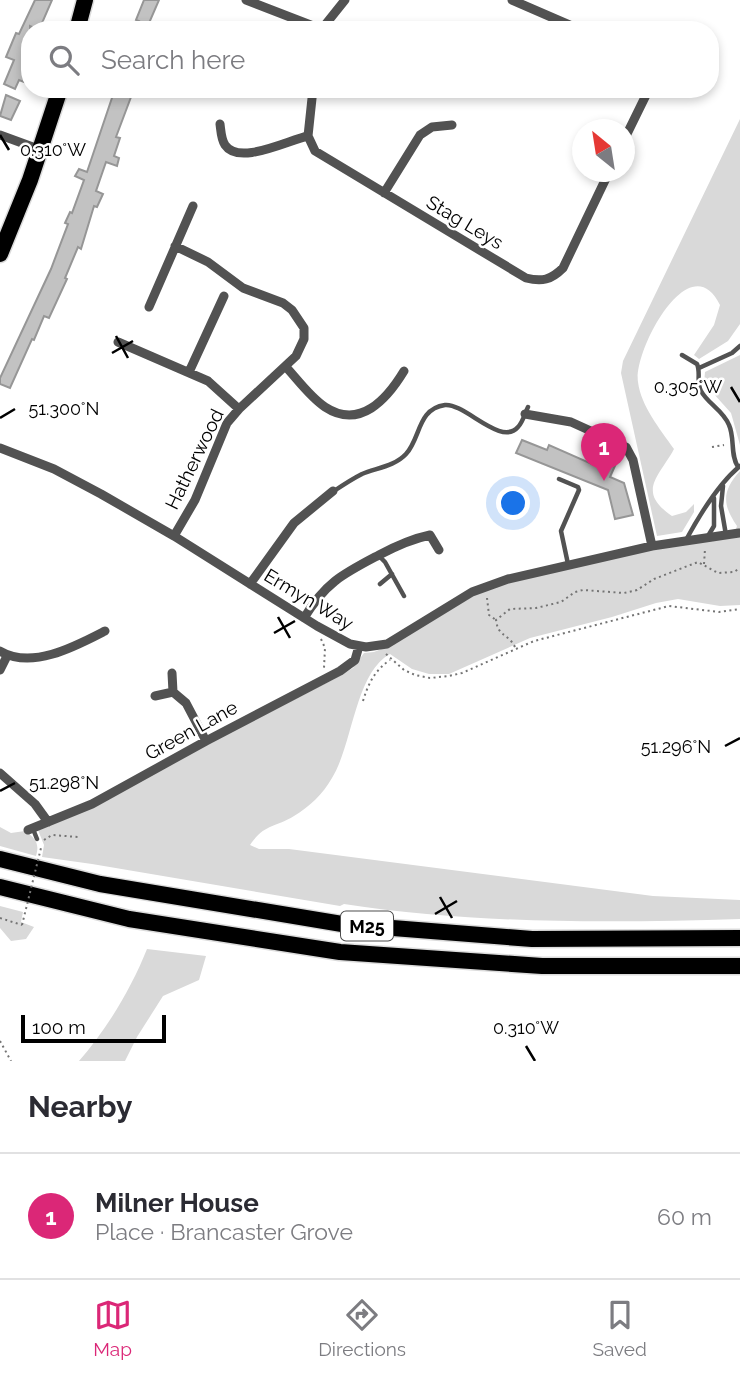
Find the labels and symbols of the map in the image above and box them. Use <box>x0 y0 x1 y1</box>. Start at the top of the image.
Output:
north arrow <box>572 119 635 182</box>
text: 0.310°W <box>20 139 86 160</box>
street label: Stag Leys <box>423 191 507 253</box>
text: 0.305°W <box>654 376 722 397</box>
text: 51.300°N <box>29 398 99 419</box>
street label: Hatherwood <box>160 405 228 513</box>
pin: 1 <box>581 423 627 481</box>
your location <box>496 486 530 520</box>
street label: Ermyn Way <box>260 564 358 634</box>
street label: Green Lane <box>141 696 241 764</box>
text: 51.296°N <box>641 736 711 757</box>
text: 51.298°N <box>29 772 99 793</box>
road number: M25 <box>341 911 393 940</box>
scale bar <box>21 1012 166 1044</box>
text: 0.310°W <box>493 1017 559 1038</box>

